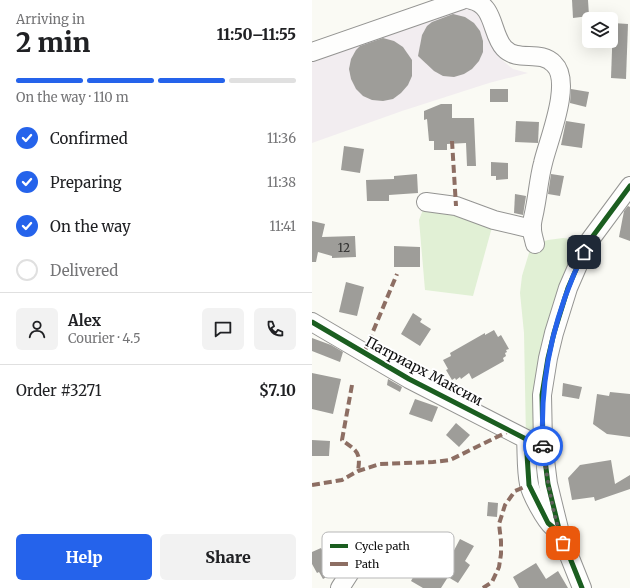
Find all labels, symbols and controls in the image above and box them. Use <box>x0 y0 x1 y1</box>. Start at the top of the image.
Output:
text: Arriving in <box>16 11 85 28</box>
map controls <box>582 12 618 48</box>
button: layers <box>582 12 618 48</box>
text: 11:50–11:55 <box>217 25 296 44</box>
text: 2 min <box>16 26 90 59</box>
text: On the way · 110 m <box>16 89 129 106</box>
icon: check <box>16 127 38 149</box>
text: Confirmed <box>50 129 128 148</box>
text: 11:36 <box>267 130 296 147</box>
icon: check <box>16 171 38 193</box>
text: Preparing <box>50 173 122 192</box>
text: 11:38 <box>267 174 296 191</box>
icon: check <box>16 215 38 237</box>
text: On the way <box>50 217 131 236</box>
text: 11:41 <box>269 218 296 235</box>
pin <box>567 235 601 269</box>
house number: 12 <box>338 240 350 255</box>
icon: home <box>573 241 595 263</box>
text: Delivered <box>50 261 118 280</box>
button: person <box>16 308 58 350</box>
button: chat <box>202 308 244 350</box>
button: phone <box>254 308 296 350</box>
text: Alex <box>68 311 101 330</box>
text: Courier · 4.5 <box>68 330 141 347</box>
street label: Патриарх Максим <box>362 332 486 410</box>
text: Order #3271 <box>16 381 102 400</box>
text: $7.10 <box>259 381 296 400</box>
courier <box>523 426 563 466</box>
icon: car <box>532 435 554 457</box>
pin <box>546 526 580 560</box>
legend <box>322 532 454 578</box>
icon: bag <box>552 532 574 554</box>
button: Help <box>16 534 152 580</box>
button: Share <box>160 534 296 580</box>
text: Cycle path <box>355 539 410 553</box>
text: Path <box>355 557 380 571</box>

